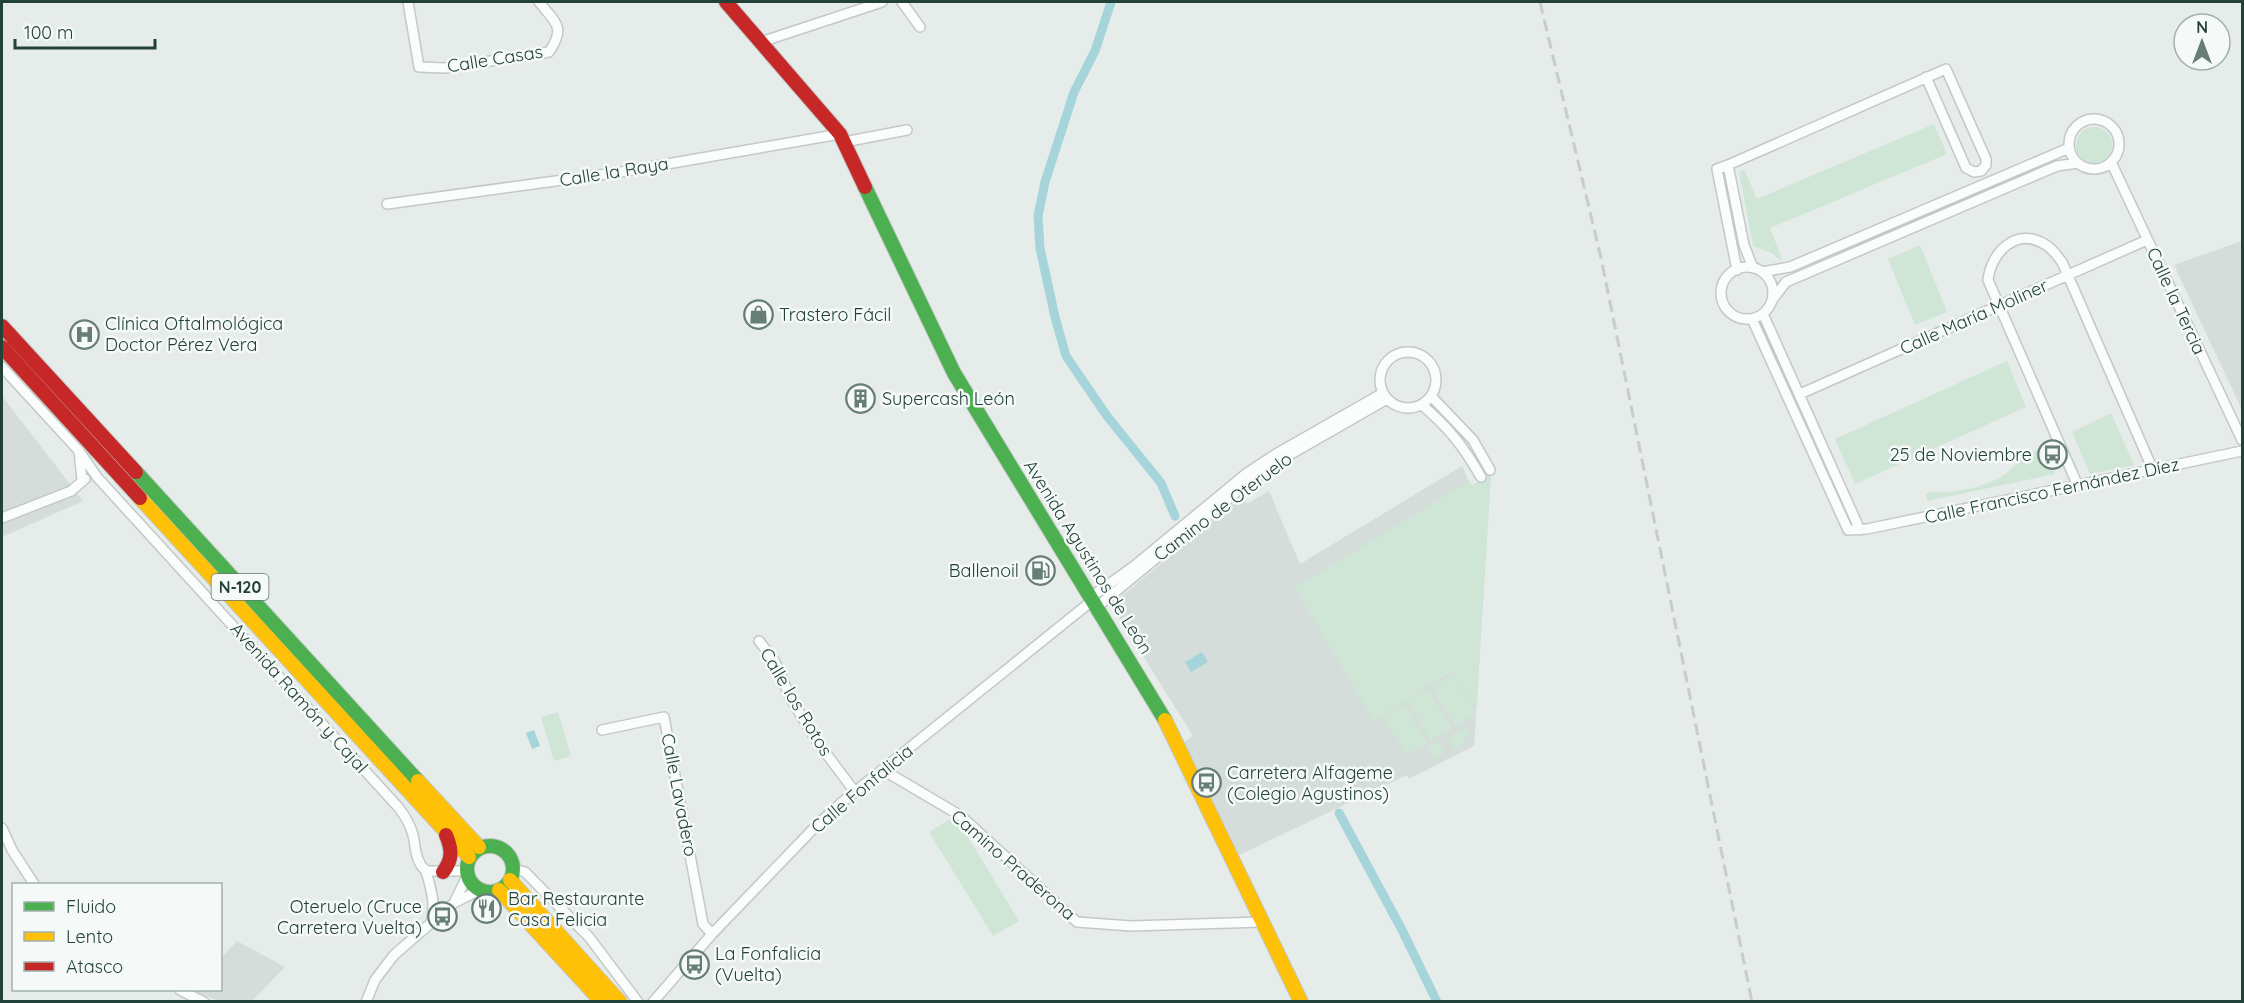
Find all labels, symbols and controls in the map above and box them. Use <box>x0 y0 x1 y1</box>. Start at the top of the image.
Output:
scale bar <box>15 12 154 50</box>
north arrow <box>2172 12 2232 72</box>
text: N <box>2196 17 2208 37</box>
text: 100 m <box>24 21 73 44</box>
street label: Calle Casas <box>445 40 544 77</box>
street label: Calle la Raya <box>558 152 670 191</box>
street label: Calle la Tercia <box>2142 244 2211 358</box>
street label: Calle María Moliner <box>1896 274 2051 359</box>
shop icon: Trastero Fácil <box>742 299 774 331</box>
place label: Trastero Fácil <box>779 303 891 326</box>
place label: Clínica Oftalmológica Doctor Pérez Vera <box>105 312 283 356</box>
hospital icon: Clínica Oftalmológica Doctor Pérez Vera <box>68 318 100 350</box>
building icon: Supercash León <box>845 383 877 415</box>
place label: Supercash León <box>882 387 1015 410</box>
bus stop icon: 25 de Noviembre <box>2037 439 2069 471</box>
place label: 25 de Noviembre <box>1890 443 2032 466</box>
street label: Camino de Oteruelo <box>1149 447 1296 566</box>
street label: Calle Francisco Fernández Díez <box>1923 452 2181 529</box>
street label: Avenida Agustinos de León <box>1019 455 1158 658</box>
fuel station icon: Ballenoil <box>1024 555 1056 587</box>
place label: Ballenoil <box>949 559 1019 582</box>
road number: N-120 <box>212 574 268 600</box>
street label: Avenida Ramón y Cajal <box>226 617 373 778</box>
street label: Calle los Rotos <box>755 643 838 760</box>
street label: Calle Lavadero <box>656 731 703 858</box>
street label: Calle Fonfalicia <box>806 739 918 838</box>
place label: Carretera Alfageme (Colegio Agustinos) <box>1227 761 1393 805</box>
bus stop icon: Carretera Alfageme (Colegio Agustinos) <box>1190 767 1222 799</box>
street label: Camino Praderona <box>946 804 1080 925</box>
legend <box>12 883 222 991</box>
place label: Bar Restaurante Casa Felicia <box>508 887 644 931</box>
restaurant icon: Bar Restaurante Casa Felicia <box>471 893 503 925</box>
text: Fluido <box>66 895 116 918</box>
place label: Oteruelo (Cruce Carretera Vuelta) <box>277 895 422 939</box>
bus stop icon: Oteruelo (Cruce Carretera Vuelta) <box>427 901 459 933</box>
text: Lento <box>66 925 113 948</box>
place label: La Fonfalicia (Vuelta) <box>715 942 821 986</box>
bus stop icon: La Fonfalicia (Vuelta) <box>678 948 710 980</box>
text: Atasco <box>66 955 123 978</box>

